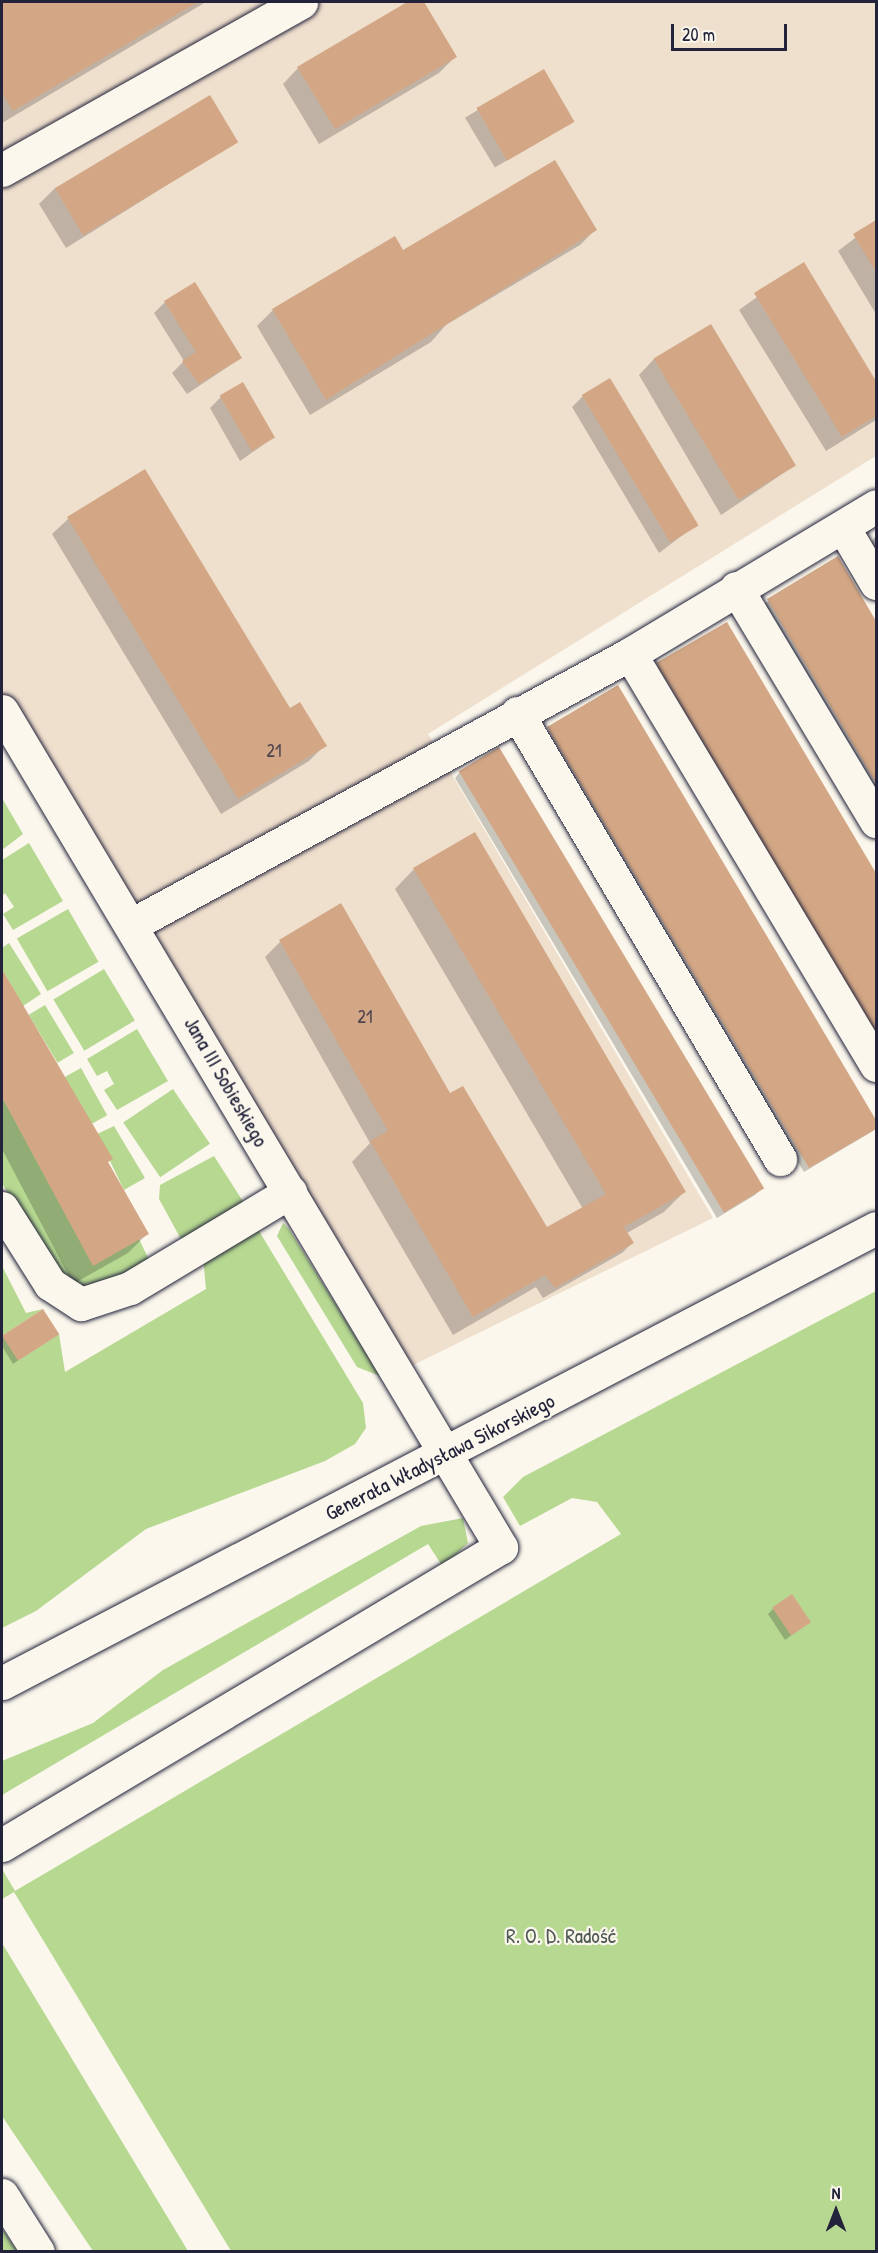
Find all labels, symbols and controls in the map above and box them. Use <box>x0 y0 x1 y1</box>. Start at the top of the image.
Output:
scale bar <box>674 12 790 50</box>
text: 20 m <box>682 22 715 47</box>
house number: 21 <box>267 740 281 762</box>
house number: 21 <box>358 1006 372 1028</box>
street label: Jana III Sobieskiego <box>179 1013 273 1151</box>
street label: Generała Władysława Sikorskiego <box>321 1388 559 1526</box>
park label: R. O. D. Radość <box>506 1923 616 1949</box>
north arrow <box>806 2181 866 2241</box>
text: N <box>832 2182 840 2204</box>

